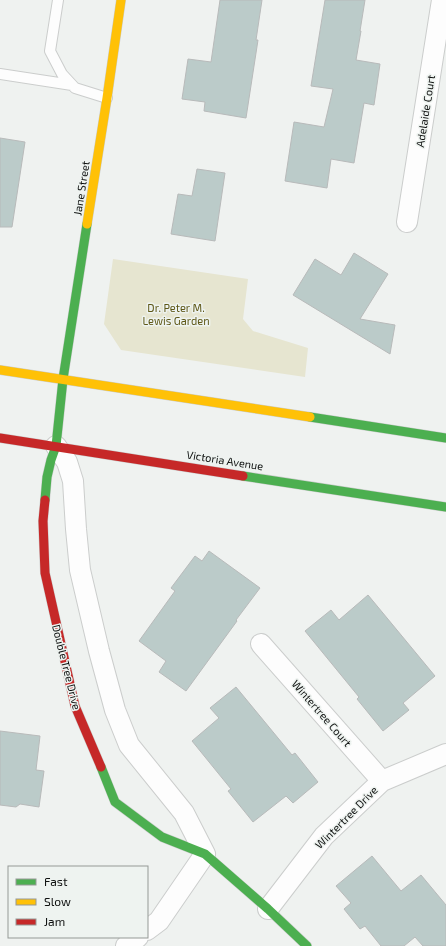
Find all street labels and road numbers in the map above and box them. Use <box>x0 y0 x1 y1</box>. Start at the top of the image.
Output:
street label: Adelaide Court <box>413 74 437 148</box>
street label: Jane Street <box>70 160 92 216</box>
street label: Victoria Avenue <box>186 448 264 472</box>
street label: Double Tree Drive <box>50 623 84 711</box>
street label: Wintertree Court <box>289 677 355 749</box>
street label: Wintertree Drive <box>312 783 380 851</box>

